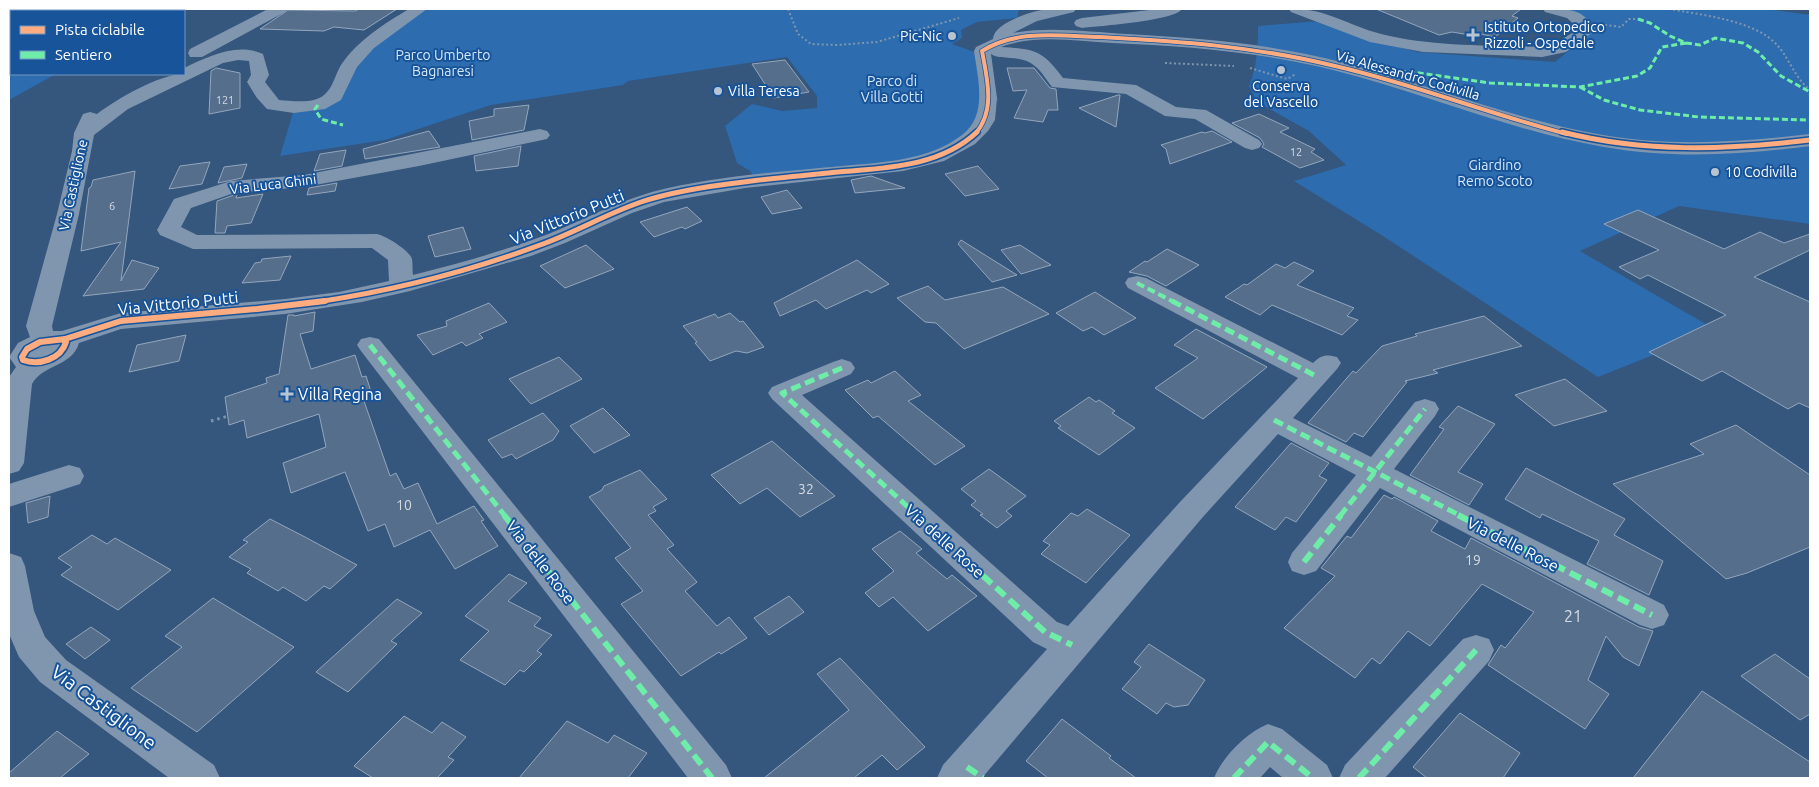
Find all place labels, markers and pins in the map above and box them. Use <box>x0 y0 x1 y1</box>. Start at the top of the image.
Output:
place label: Istituto Ortopedico Rizzoli - Ospedale <box>1484 19 1605 51</box>
place label: Pic-Nic <box>900 28 942 44</box>
marker: Istituto Ortopedico Rizzoli - Ospedale <box>1466 28 1480 42</box>
marker: Pic-Nic <box>946 30 958 42</box>
marker: Conserva del Vascello <box>1275 64 1287 76</box>
place label: Conserva del Vascello <box>1244 78 1318 110</box>
place label: Villa Teresa <box>728 83 800 99</box>
marker: Villa Teresa <box>712 85 724 97</box>
place label: 10 Codivilla <box>1725 164 1797 180</box>
marker: 10 Codivilla <box>1709 166 1721 178</box>
place label: Villa Regina <box>298 385 382 403</box>
marker: Villa Regina <box>280 387 294 401</box>

